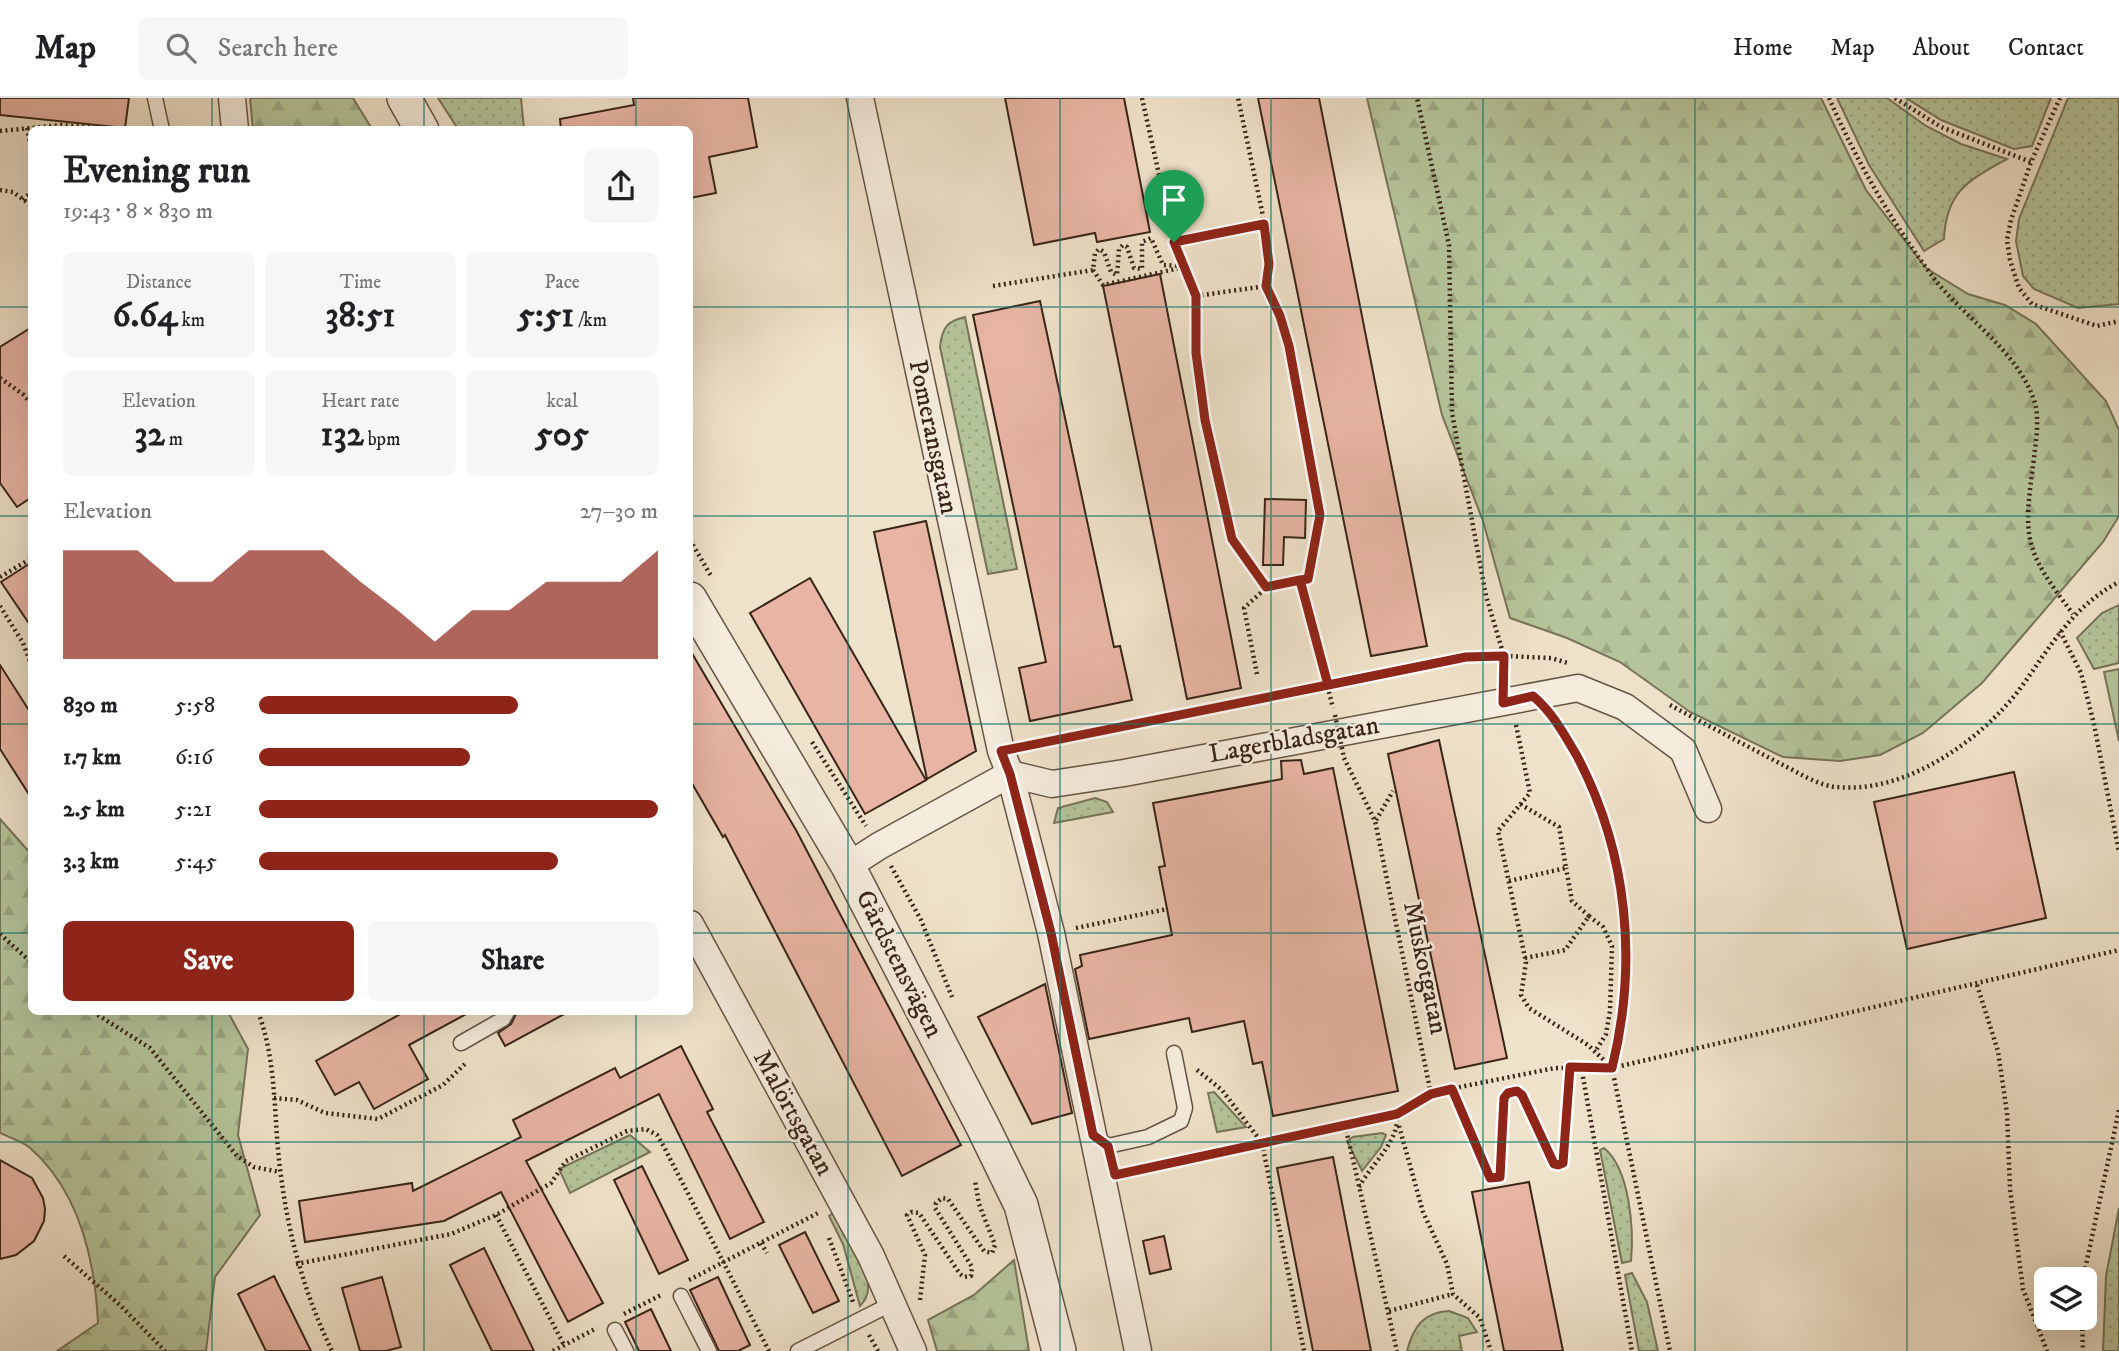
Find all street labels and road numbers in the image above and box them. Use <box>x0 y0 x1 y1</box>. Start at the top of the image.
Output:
street label: Pomeransgatan <box>901 357 966 518</box>
street label: Lagerbladsgatan <box>1206 709 1382 771</box>
street label: Gårdstensvägen <box>848 885 951 1044</box>
street label: Muskotgatan <box>1395 899 1455 1038</box>
street label: Malörtsgatan <box>745 1044 841 1182</box>

